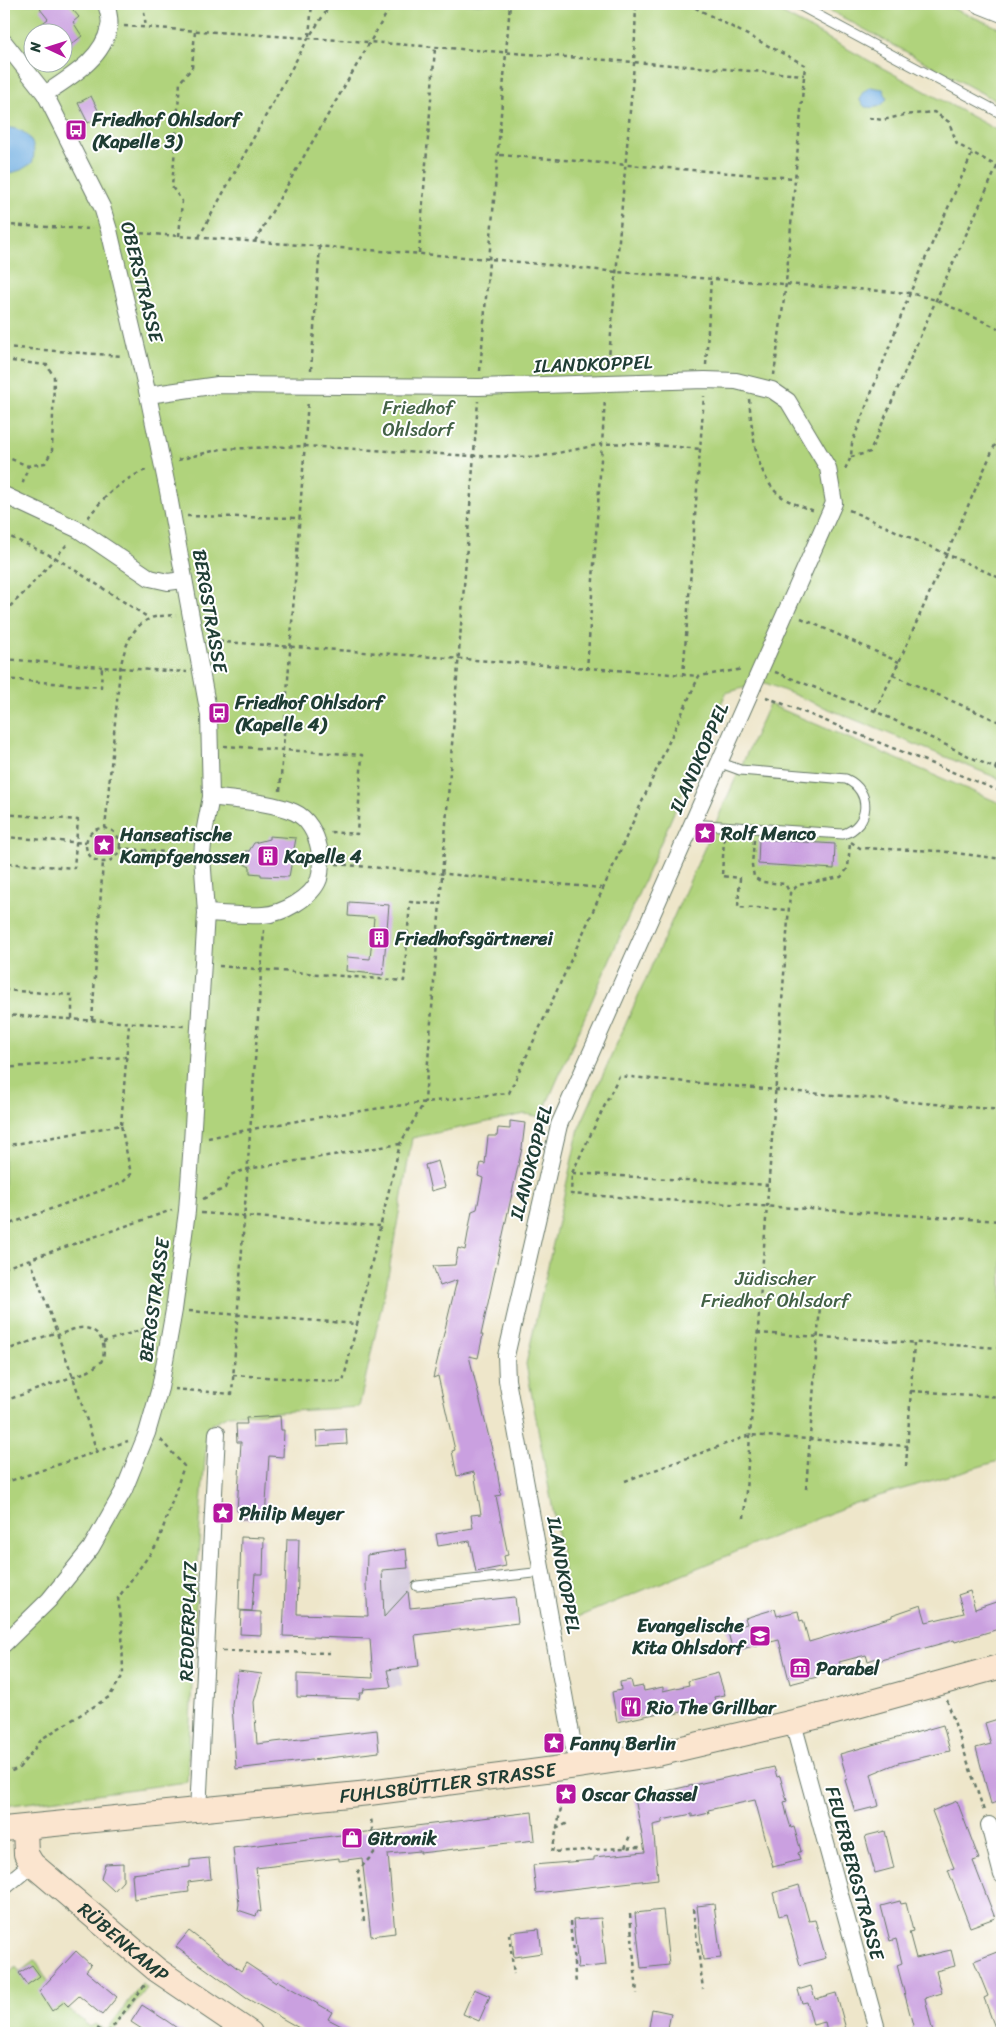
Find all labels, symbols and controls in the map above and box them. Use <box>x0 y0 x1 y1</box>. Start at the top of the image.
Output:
north arrow <box>22 22 72 72</box>
text: N <box>23 41 48 54</box>
place label: Friedhof Ohlsdorf (Kapelle 3) <box>91 103 244 158</box>
bus stop icon: Friedhof Ohlsdorf (Kapelle 3) <box>64 118 88 142</box>
street label: OBERSTRASSE <box>111 218 173 347</box>
street label: ILANDKOPPEL <box>532 345 653 383</box>
park label: Friedhof Ohlsdorf <box>382 391 456 446</box>
street label: BERGSTRASSE <box>183 547 237 677</box>
place label: Friedhof Ohlsdorf (Kapelle 4) <box>234 686 387 741</box>
street label: ILANDKOPPEL <box>659 697 738 820</box>
bus stop icon: Friedhof Ohlsdorf (Kapelle 4) <box>207 701 231 725</box>
place label: Rolf Menco <box>720 817 817 850</box>
place label: Hanseatische Kampfgenossen <box>119 818 250 873</box>
place icon: Rolf Menco <box>693 821 717 845</box>
place icon: Hanseatische Kampfgenossen <box>92 833 116 857</box>
place label: Kapelle 4 <box>283 840 362 873</box>
building icon: Kapelle 4 <box>256 844 280 868</box>
place label: Friedhofsgärtnerei <box>394 922 554 955</box>
building icon: Friedhofsgärtnerei <box>367 926 391 950</box>
street label: ILANDKOPPEL <box>499 1100 562 1225</box>
street label: BERGSTRASSE <box>129 1234 179 1364</box>
park label: Jüdischer Friedhof Ohlsdorf <box>701 1262 852 1317</box>
place label: Philip Meyer <box>239 1497 346 1530</box>
place icon: Philip Meyer <box>211 1501 235 1525</box>
street label: ILANDKOPPEL <box>537 1513 591 1636</box>
street label: REDDERPLATZ <box>169 1560 207 1682</box>
place label: Evangelische Kita Ohlsdorf <box>631 1609 748 1664</box>
school or university icon: Evangelische Kita Ohlsdorf <box>748 1624 772 1648</box>
place label: Parabel <box>816 1652 880 1685</box>
museum icon: Parabel <box>788 1656 812 1680</box>
place label: Rio The Grillbar <box>646 1691 777 1724</box>
restaurant icon: Rio The Grillbar <box>619 1695 643 1719</box>
place label: Fanny Berlin <box>569 1727 676 1760</box>
place icon: Fanny Berlin <box>542 1731 566 1755</box>
street label: FUHLSBÜTTLER STRASSE <box>338 1752 559 1812</box>
place label: Oscar Chassel <box>582 1778 699 1811</box>
place icon: Oscar Chassel <box>554 1782 578 1806</box>
street label: FEUERBERGSTRASSE <box>816 1782 894 1965</box>
place label: Gitronik <box>367 1822 437 1855</box>
shop icon: Gitronik <box>340 1826 364 1850</box>
street label: RÜBENKAMP <box>71 1893 176 1990</box>

